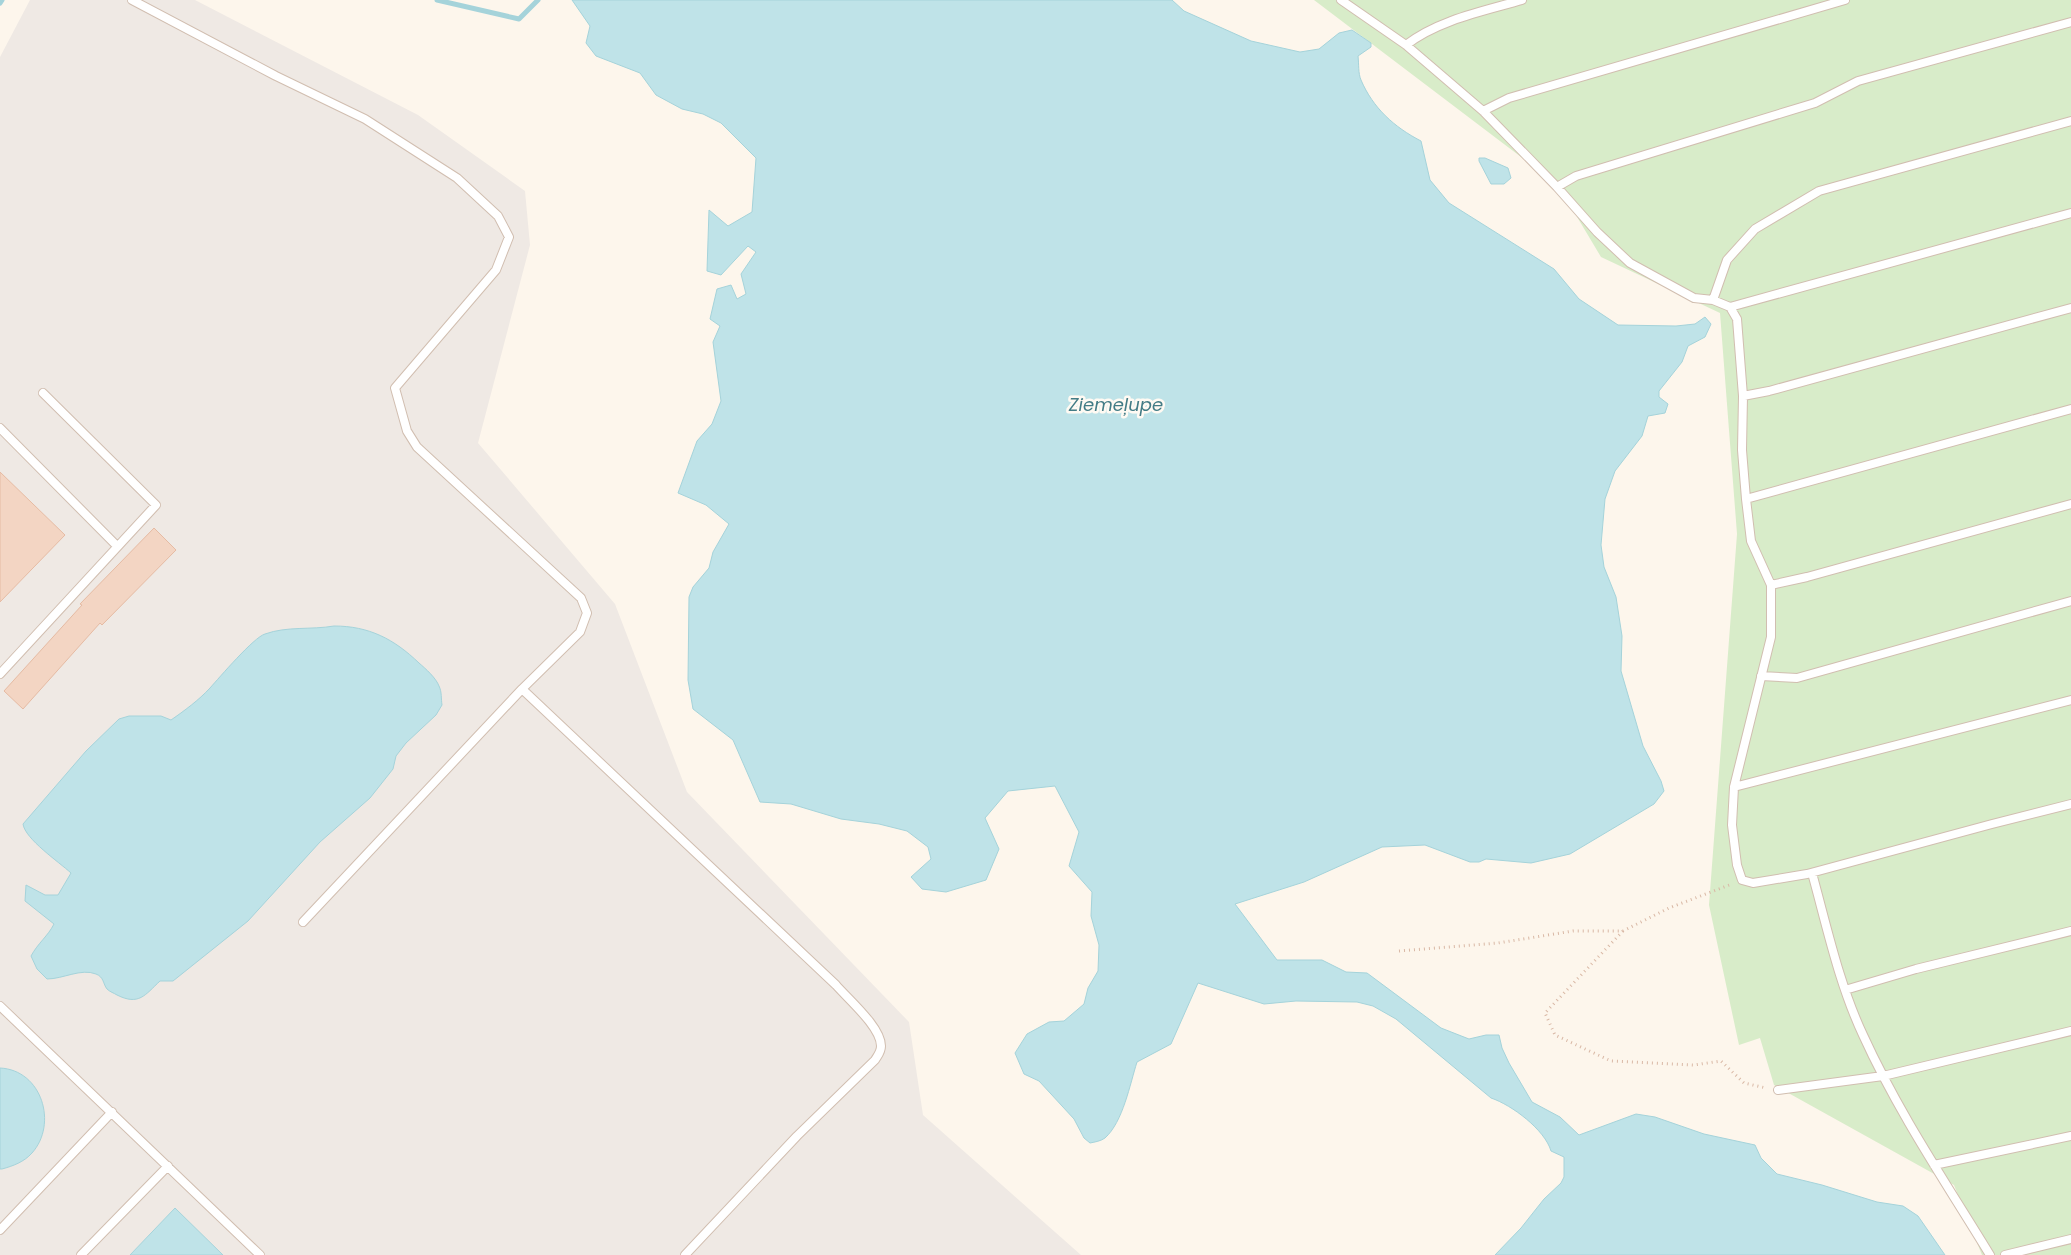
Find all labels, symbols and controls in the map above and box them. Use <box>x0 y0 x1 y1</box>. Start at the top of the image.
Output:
water label: Ziemeļupe <box>1068 392 1163 417</box>

